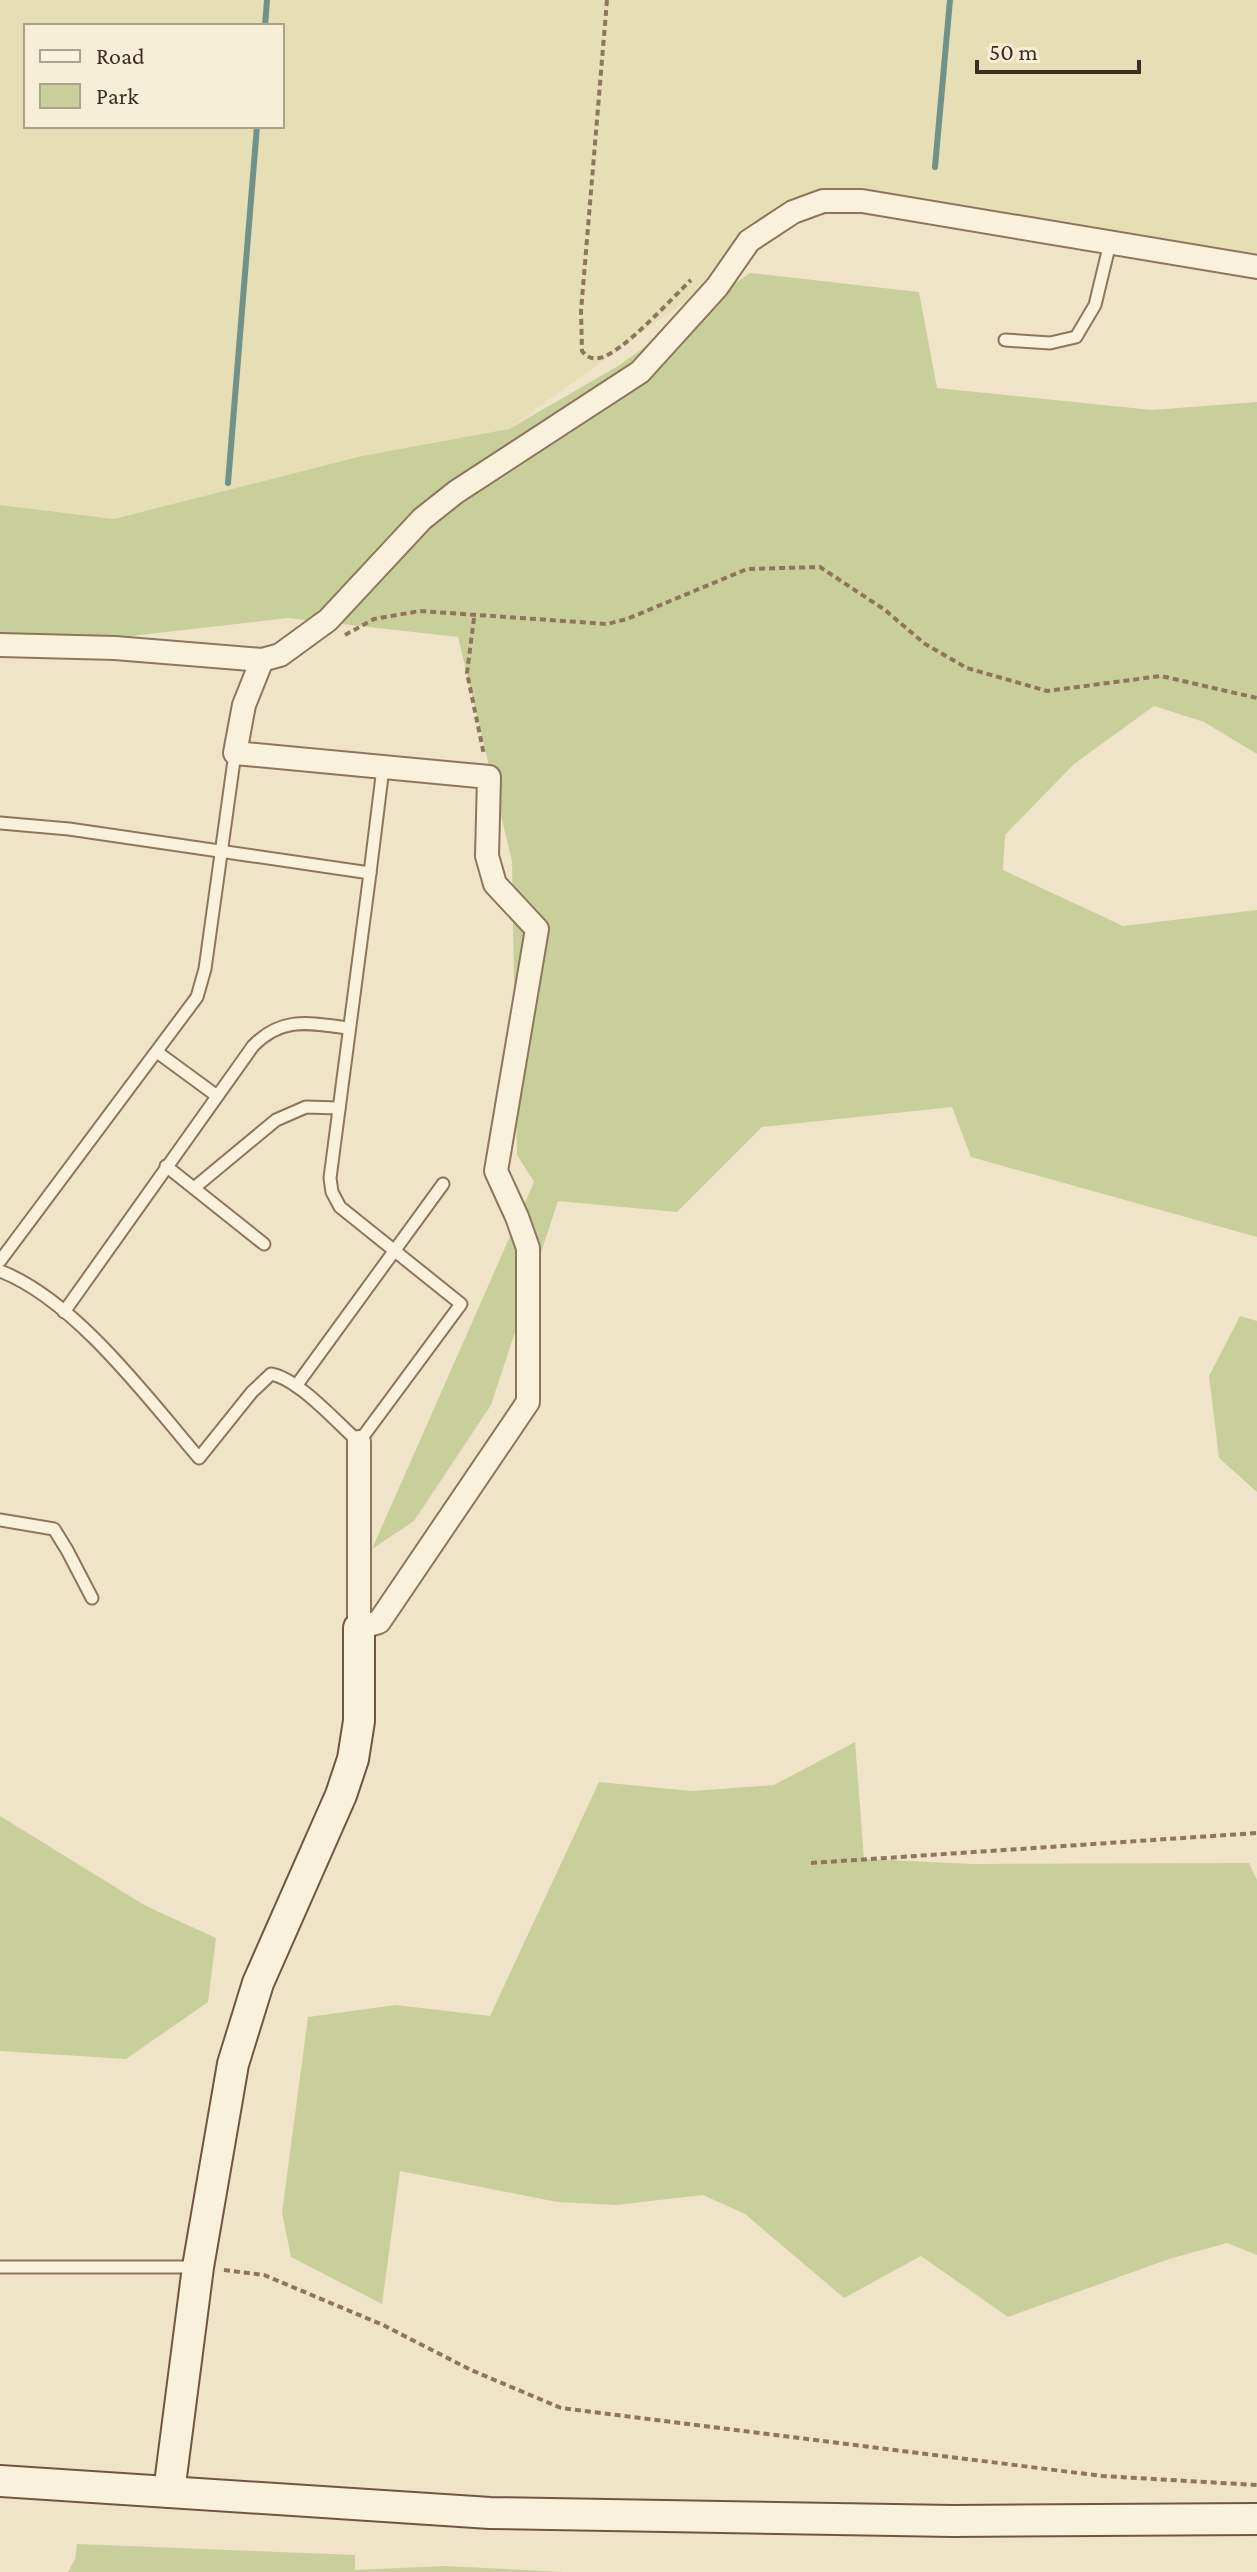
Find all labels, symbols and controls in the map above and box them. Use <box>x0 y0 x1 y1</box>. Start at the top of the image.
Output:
legend <box>24 24 284 128</box>
scale bar <box>977 24 1139 74</box>
text: 50 m <box>989 38 1038 65</box>
text: Road <box>96 42 145 69</box>
text: Park <box>96 82 139 109</box>

